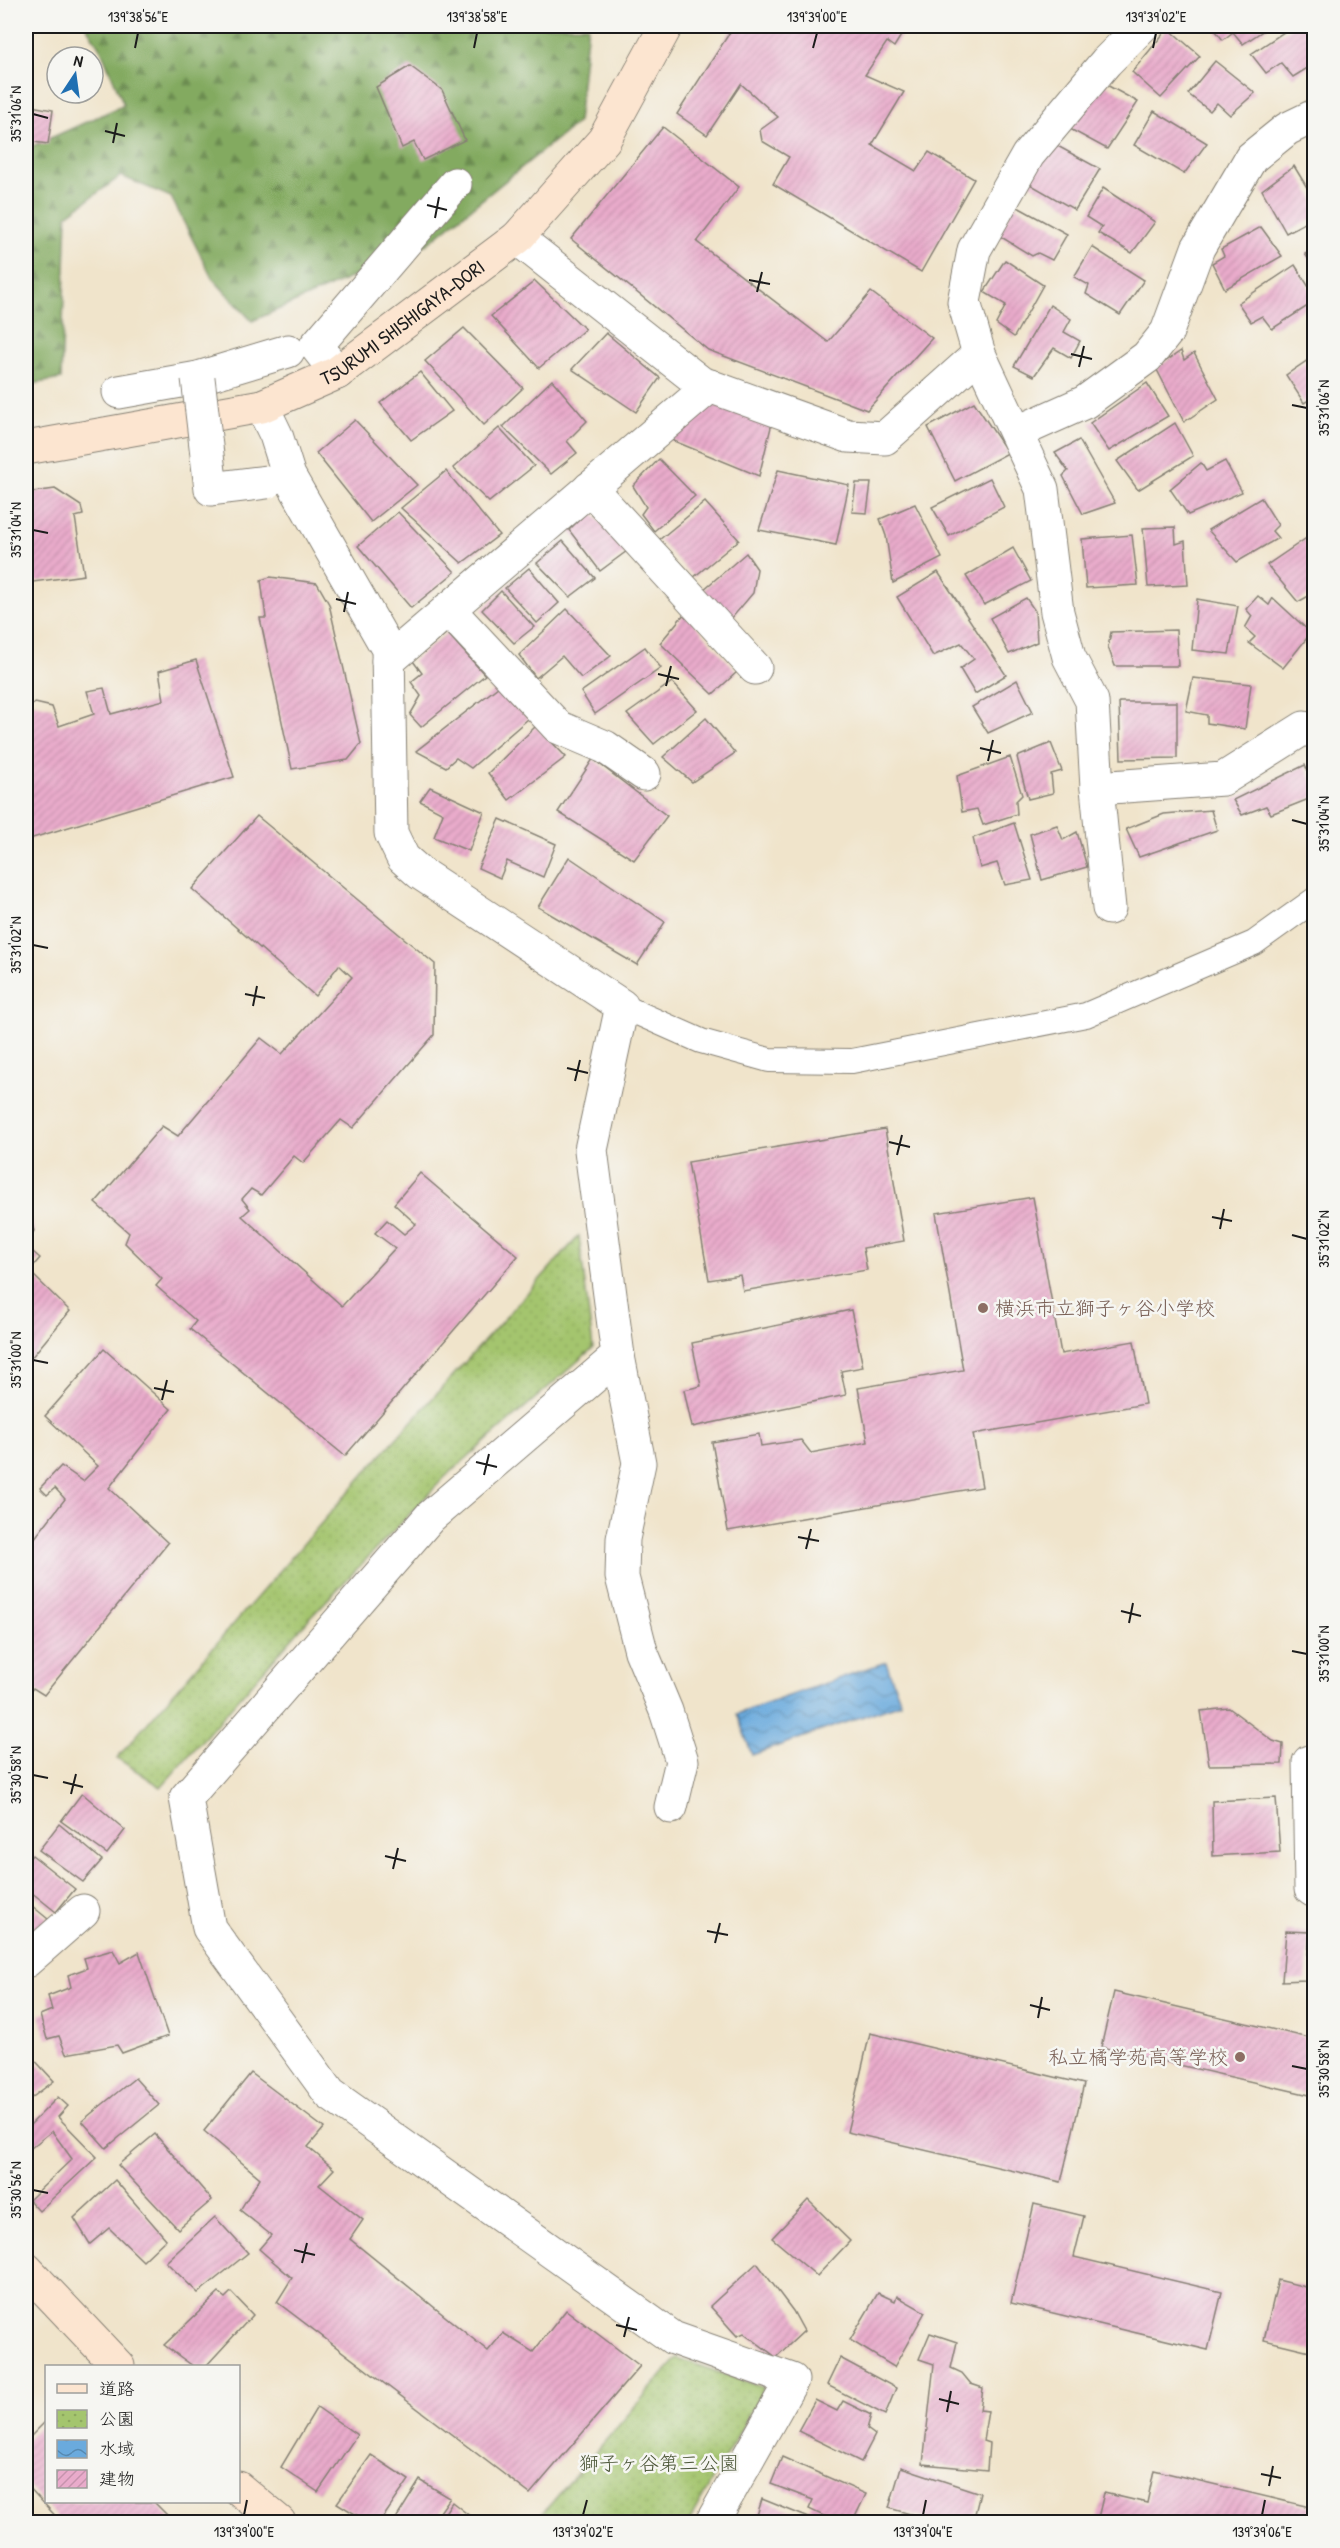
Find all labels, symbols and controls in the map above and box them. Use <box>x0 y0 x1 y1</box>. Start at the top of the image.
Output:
text: 139°38'56"E <box>108 6 169 27</box>
text: 139°38'58"E <box>447 6 508 27</box>
text: 139°39'00"E <box>787 6 848 27</box>
text: 139°39'02"E <box>1126 6 1187 27</box>
north arrow <box>45 45 105 105</box>
text: N <box>72 49 85 72</box>
text: 35°31'06"N <box>5 86 26 142</box>
street label: TSURUMI SHISHIGAYA-DORI <box>316 253 490 392</box>
text: 35°31'06"N <box>1313 380 1334 436</box>
text: 35°31'04"N <box>5 502 26 558</box>
text: 35°31'04"N <box>1313 796 1334 852</box>
text: 35°31'02"N <box>5 916 26 974</box>
text: 35°31'02"N <box>1313 1210 1334 1268</box>
place label: 横浜市立獅子ヶ谷小学校 <box>995 1294 1215 1321</box>
marker: 横浜市立獅子ヶ谷小学校 <box>976 1301 990 1315</box>
text: 35°31'00"N <box>5 1331 26 1389</box>
text: 35°31'00"N <box>1313 1625 1334 1683</box>
text: 35°30'58"N <box>5 1746 26 1804</box>
text: 35°30'58"N <box>1313 2040 1334 2098</box>
place label: 私立橘学苑高等学校 <box>1048 2043 1228 2070</box>
marker: 私立橘学苑高等学校 <box>1233 2050 1247 2064</box>
text: 35°30'56"N <box>5 2161 26 2219</box>
legend <box>45 2365 240 2503</box>
text: 道路 <box>99 2376 135 2401</box>
text: 公園 <box>99 2406 135 2431</box>
text: 水域 <box>99 2436 135 2461</box>
park label: 獅子ヶ谷第三公園 <box>579 2449 739 2476</box>
text: 建物 <box>99 2466 135 2491</box>
text: 139°39'00"E <box>214 2521 275 2542</box>
text: 139°39'02"E <box>553 2521 614 2542</box>
text: 139°39'04"E <box>893 2521 953 2542</box>
text: 139°39'06"E <box>1232 2521 1292 2542</box>

